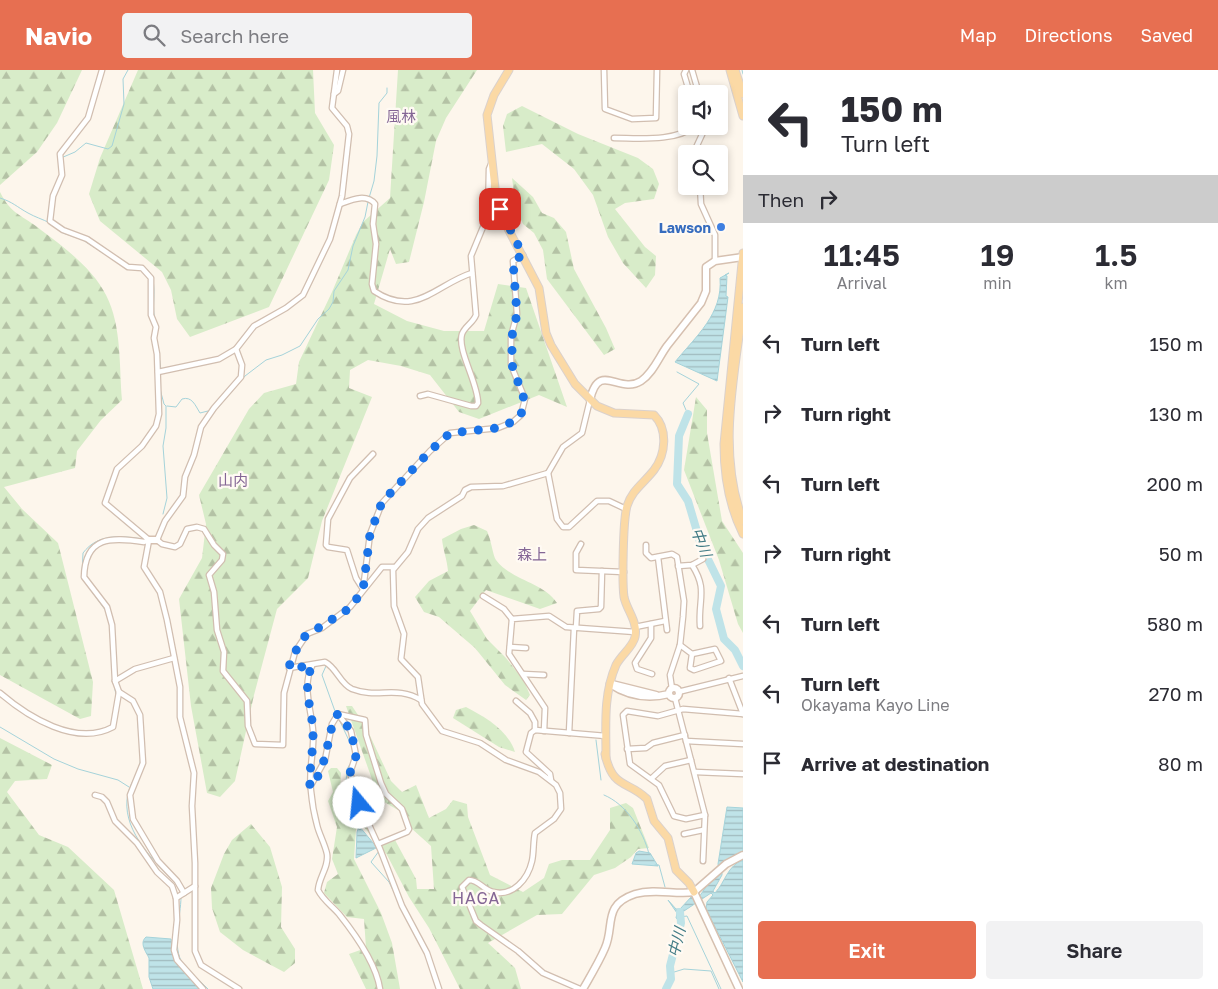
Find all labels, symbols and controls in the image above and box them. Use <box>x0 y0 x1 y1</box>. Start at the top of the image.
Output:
search box <box>122 13 472 58</box>
text: Navio <box>25 21 92 50</box>
icon: search <box>140 21 168 49</box>
text: Search here <box>180 24 289 47</box>
text: Map <box>960 24 996 46</box>
text: Directions <box>1024 24 1112 46</box>
text: Saved <box>1140 24 1193 46</box>
map controls <box>678 85 728 195</box>
button: sound <box>678 85 728 135</box>
text: 150 m <box>841 88 943 130</box>
icon: left <box>758 90 823 155</box>
district label: 風林 <box>386 107 416 125</box>
text: Turn left <box>841 130 930 157</box>
button: search <box>678 145 728 195</box>
icon: right <box>814 185 842 213</box>
pin <box>479 188 521 230</box>
text: Then <box>758 188 804 211</box>
icon: arrive <box>486 195 514 223</box>
place label: Lawson <box>659 219 711 236</box>
marker: Lawson <box>715 221 727 233</box>
text: 11:45 <box>824 237 900 273</box>
text: 19 <box>981 237 1014 273</box>
text: 1.5 <box>1095 237 1137 273</box>
text: Arrival <box>837 273 887 293</box>
text: min <box>983 273 1012 293</box>
text: km <box>1105 273 1128 293</box>
icon: left <box>758 329 786 357</box>
text: Turn left <box>801 332 880 355</box>
text: 150 m <box>1149 332 1203 355</box>
icon: right <box>758 399 786 427</box>
text: Turn right <box>801 402 891 425</box>
text: 130 m <box>1149 402 1203 425</box>
icon: left <box>758 469 786 497</box>
district label: 山内 <box>218 471 248 489</box>
text: Turn left <box>801 472 880 495</box>
text: 200 m <box>1147 472 1203 495</box>
water label: 中川 <box>688 525 716 561</box>
icon: right <box>758 539 786 567</box>
text: Turn right <box>801 542 891 565</box>
text: 50 m <box>1159 542 1203 565</box>
district label: 森上 <box>517 545 547 563</box>
icon: left <box>758 609 786 637</box>
text: Turn left <box>801 612 880 635</box>
text: 580 m <box>1147 612 1203 635</box>
text: Turn left <box>801 672 880 695</box>
icon: left <box>758 679 786 707</box>
text: 270 m <box>1149 682 1203 705</box>
text: Okayama Kayo Line <box>801 695 950 715</box>
icon: arrive <box>758 749 786 777</box>
text: Arrive at destination <box>801 752 989 775</box>
text: 80 m <box>1158 752 1203 775</box>
position arrow <box>332 776 384 828</box>
district label: HAGA <box>452 888 500 908</box>
button: Exit <box>758 921 976 979</box>
button: Share <box>986 921 1203 979</box>
water label: 中川 <box>664 923 689 959</box>

